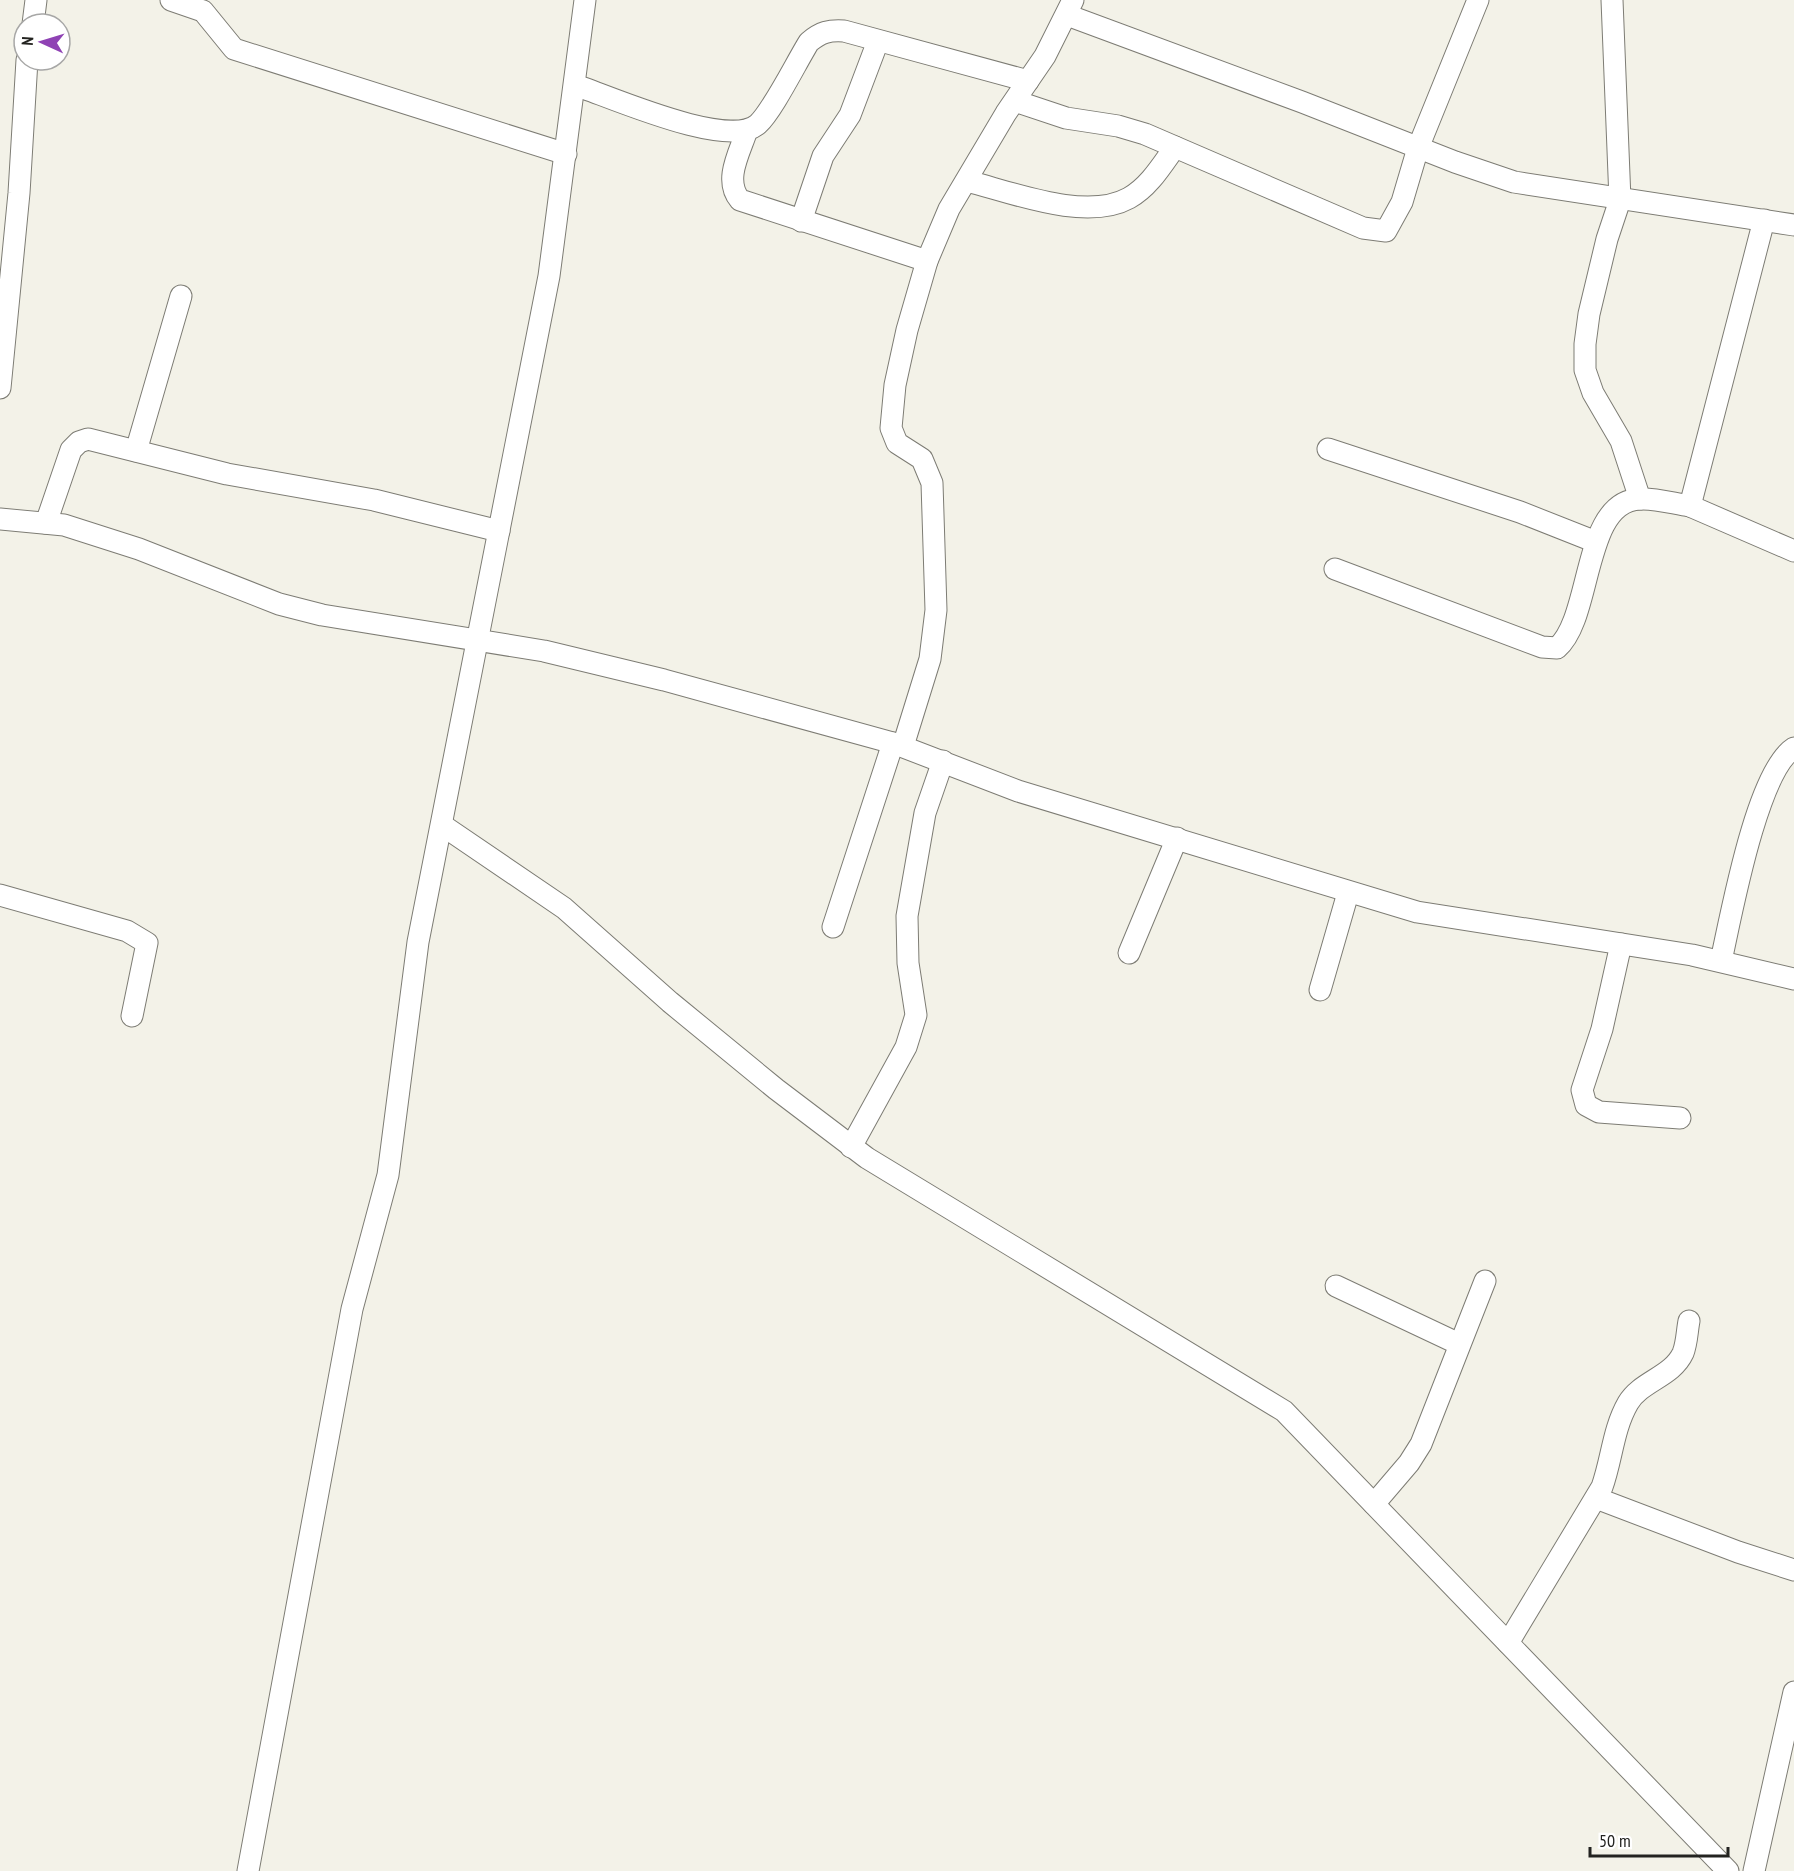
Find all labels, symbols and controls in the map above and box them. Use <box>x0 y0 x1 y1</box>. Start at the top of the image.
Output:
north arrow <box>12 12 72 72</box>
text: N <box>17 36 37 46</box>
scale bar <box>1590 1820 1728 1858</box>
text: 50 m <box>1599 1829 1631 1852</box>

